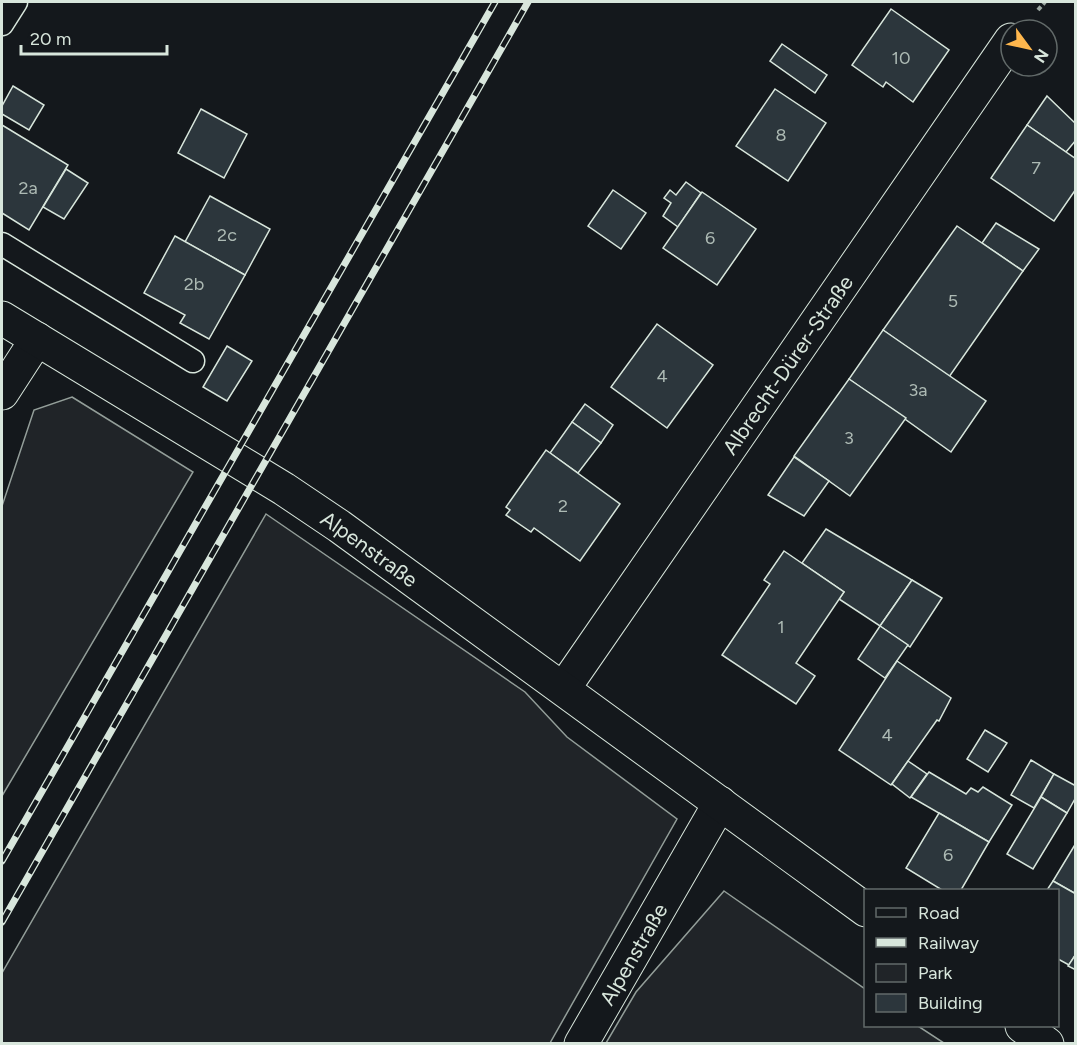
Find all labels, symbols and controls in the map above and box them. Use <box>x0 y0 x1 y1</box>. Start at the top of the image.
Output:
scale bar <box>21 18 166 56</box>
north arrow <box>999 18 1059 78</box>
text: 20 m <box>30 28 71 50</box>
text: N <box>1030 46 1052 66</box>
house number: 10 <box>892 47 910 69</box>
house number: 8 <box>775 124 787 146</box>
house number: 7 <box>1031 157 1041 179</box>
house number: 2a <box>18 177 38 199</box>
house number: 2c <box>217 224 237 246</box>
house number: 6 <box>705 227 715 249</box>
street label: Albrecht-Dürer-Straße <box>717 270 858 459</box>
house number: 2b <box>184 273 204 295</box>
house number: 5 <box>948 290 958 312</box>
house number: 4 <box>656 365 668 387</box>
house number: 3a <box>909 379 927 401</box>
house number: 3 <box>844 427 854 449</box>
house number: 2 <box>558 495 568 517</box>
street label: Alpenstraße <box>316 505 423 592</box>
house number: 1 <box>777 616 785 638</box>
house number: 4 <box>881 724 893 746</box>
house number: 6 <box>943 844 953 866</box>
legend <box>864 889 1059 1027</box>
street label: Alpenstraße <box>594 899 672 1009</box>
text: Road <box>918 902 959 924</box>
text: Railway <box>918 932 980 954</box>
text: Park <box>918 962 953 984</box>
text: Building <box>918 992 983 1014</box>

